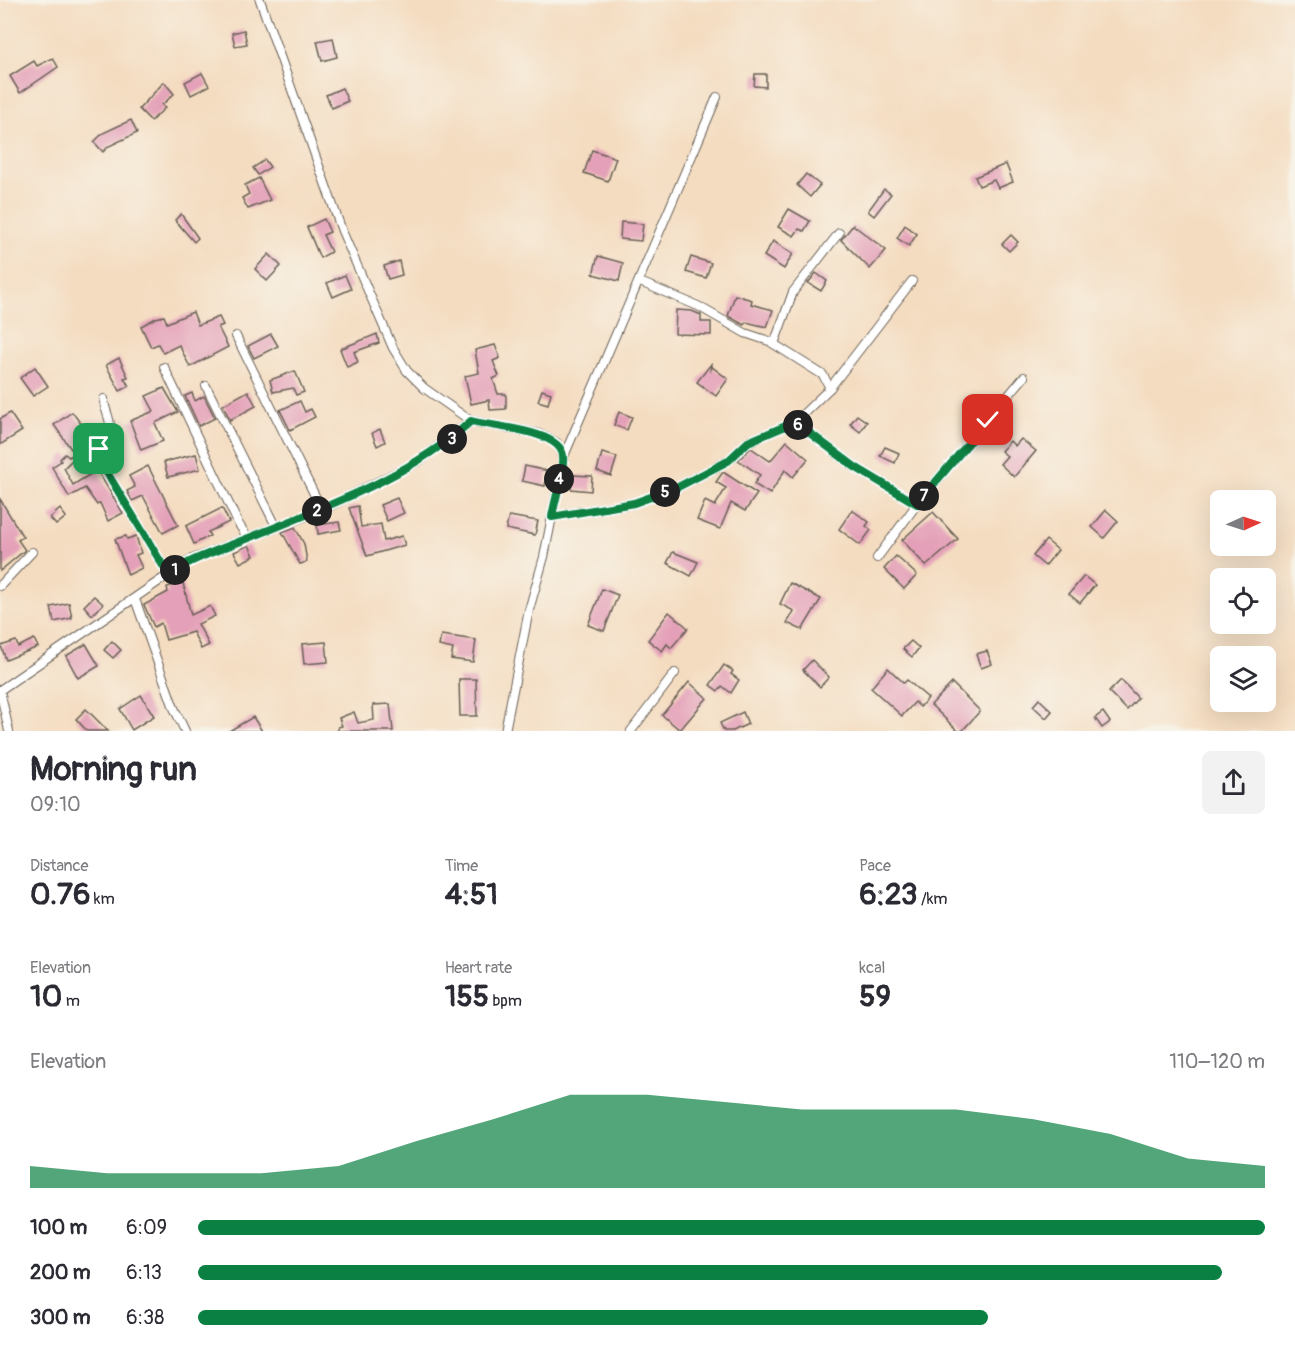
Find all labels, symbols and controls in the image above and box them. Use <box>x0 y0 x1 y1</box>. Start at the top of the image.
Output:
pin <box>962 394 1013 445</box>
icon: check <box>971 403 1004 436</box>
pin: 6 <box>783 410 813 440</box>
text: 6 <box>793 415 803 435</box>
pin <box>73 423 124 474</box>
pin: 3 <box>437 424 467 454</box>
text: 3 <box>448 429 456 449</box>
icon: arrive <box>82 432 115 465</box>
pin: 4 <box>544 464 574 494</box>
text: 4 <box>554 469 564 489</box>
pin: 5 <box>650 477 680 507</box>
pin: 7 <box>909 481 939 511</box>
text: 5 <box>661 482 669 502</box>
text: 7 <box>920 486 928 506</box>
north arrow <box>1210 490 1276 556</box>
map controls <box>1210 490 1276 712</box>
pin: 2 <box>302 496 332 526</box>
text: 2 <box>313 501 321 521</box>
pin: 1 <box>160 555 190 585</box>
text: 1 <box>172 560 178 580</box>
button: locate <box>1210 568 1276 634</box>
button: layers <box>1210 646 1276 712</box>
text: Morning run <box>30 749 197 790</box>
button: share <box>1202 751 1265 814</box>
text: 09:10 <box>30 792 81 817</box>
text: Distance <box>30 856 89 876</box>
text: Time <box>445 856 478 876</box>
text: Pace <box>859 856 891 876</box>
text: 0.76 <box>30 876 90 913</box>
text: 4:51 <box>445 876 498 913</box>
text: 6:23 <box>859 876 917 913</box>
text: km <box>90 889 115 909</box>
text: /km <box>917 889 948 909</box>
text: Elevation <box>30 958 91 978</box>
text: Heart rate <box>445 958 512 978</box>
text: kcal <box>859 958 885 978</box>
text: 10 <box>30 978 62 1015</box>
text: 155 <box>445 978 489 1015</box>
text: 59 <box>859 978 891 1015</box>
text: m <box>62 991 80 1011</box>
text: bpm <box>489 991 522 1011</box>
text: Elevation <box>30 1049 106 1074</box>
text: 110–120 m <box>1169 1049 1265 1074</box>
text: 100 m <box>30 1215 87 1240</box>
text: 6:09 <box>126 1215 167 1240</box>
text: 200 m <box>30 1260 91 1285</box>
text: 6:13 <box>126 1260 162 1285</box>
text: 300 m <box>30 1305 91 1330</box>
text: 6:38 <box>126 1305 164 1330</box>

